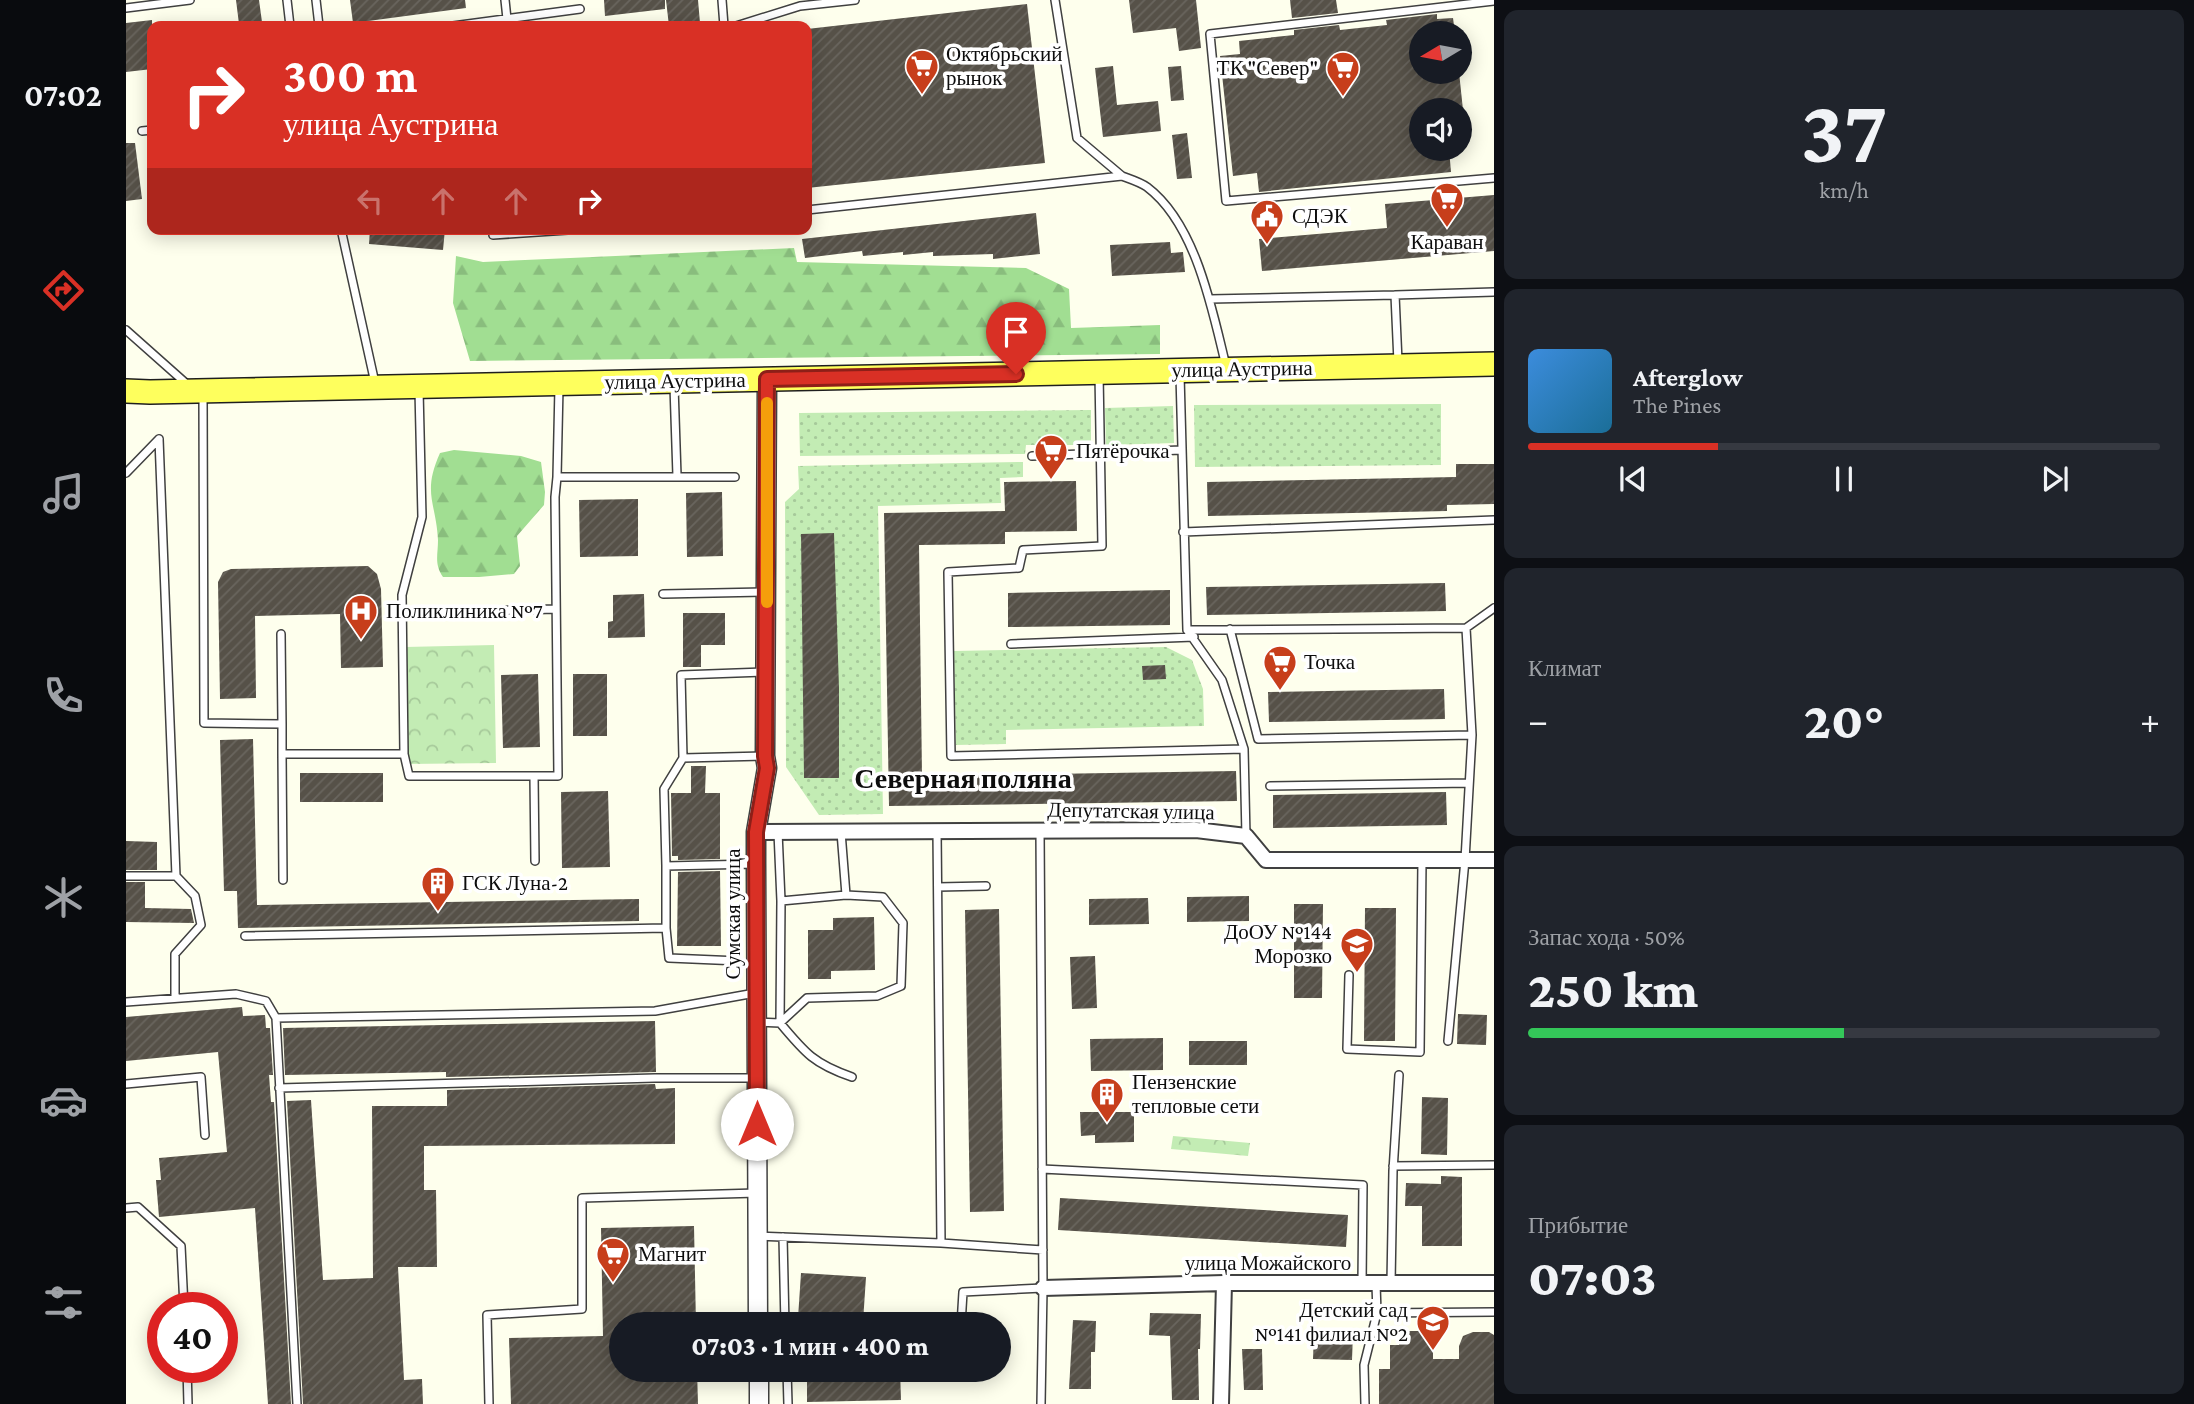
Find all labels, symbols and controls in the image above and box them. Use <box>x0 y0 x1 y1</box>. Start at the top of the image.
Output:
north arrow <box>1409 21 1472 84</box>
map controls <box>1409 21 1472 161</box>
place label: Октябрьский рынок <box>946 42 1062 90</box>
supermarket icon: Октябрьский рынок <box>903 47 941 96</box>
text: 300 m <box>283 48 417 103</box>
icon: right <box>168 49 259 140</box>
supermarket icon: ТК "Север" <box>1324 49 1362 98</box>
place label: ТК "Север" <box>1217 56 1318 80</box>
text: 07:02 <box>24 77 102 113</box>
text: 37 <box>1800 80 1888 182</box>
button: sound <box>1409 98 1472 161</box>
text: улица Аустрина <box>283 106 499 142</box>
text: km/h <box>1819 177 1869 203</box>
supermarket icon: Караван <box>1428 180 1466 229</box>
icon: left <box>351 182 389 220</box>
icon: ahead <box>424 182 462 220</box>
icon: ahead <box>497 182 535 220</box>
icon: right <box>570 182 608 220</box>
public building icon: СДЭК <box>1248 197 1286 246</box>
place label: СДЭК <box>1292 204 1349 228</box>
place label: Караван <box>1410 230 1484 254</box>
icon: directions <box>39 266 88 315</box>
pin <box>986 302 1046 374</box>
icon: arrive <box>997 313 1035 351</box>
street label: улица Аустрина <box>1171 356 1314 382</box>
text: Afterglow <box>1633 363 1743 392</box>
street label: улица Аустрина <box>604 368 747 394</box>
text: The Pines <box>1633 392 1721 418</box>
supermarket icon: Пятёрочка <box>1032 432 1070 481</box>
place label: Пятёрочка <box>1076 439 1170 463</box>
icon: previous <box>1614 460 1652 498</box>
icon: pause <box>1825 460 1863 498</box>
icon: next <box>2036 460 2074 498</box>
icon: music <box>39 469 88 518</box>
hospital icon: Поликлиника №7 <box>342 592 380 641</box>
place label: Поликлиника №7 <box>386 599 543 623</box>
supermarket icon: Точка <box>1261 643 1299 692</box>
place label: Точка <box>1304 650 1356 674</box>
text: Климат <box>1528 655 1601 681</box>
icon: phone <box>39 671 88 720</box>
text: 20° <box>1804 691 1884 749</box>
text: − <box>1528 699 1548 741</box>
text: + <box>2140 699 2160 741</box>
district label: Северная поляна <box>854 763 1072 794</box>
street label: Депутатская улица <box>1047 798 1216 824</box>
street label: Сумская улица <box>721 848 745 979</box>
building icon: ГСК Луна-2 <box>419 864 457 913</box>
place label: ГСК Луна-2 <box>462 871 568 895</box>
icon: climate <box>39 873 88 922</box>
place label: ДоОУ №144 Морозко <box>1224 920 1332 968</box>
text: Запас хода · 50% <box>1528 924 1685 950</box>
school or university icon: ДоОУ №144 Морозко <box>1338 925 1376 974</box>
text: 250 km <box>1528 960 1698 1018</box>
place label: Пензенские тепловые сети <box>1132 1070 1259 1118</box>
building icon: Пензенские тепловые сети <box>1088 1075 1126 1124</box>
icon: car <box>39 1076 88 1125</box>
position arrow <box>720 1087 794 1161</box>
text: Прибытие <box>1528 1212 1628 1238</box>
supermarket icon: Магнит <box>594 1235 632 1284</box>
place label: Магнит <box>638 1242 706 1266</box>
text: 07:03 <box>1528 1248 1657 1306</box>
street label: улица Можайского <box>1185 1251 1351 1275</box>
icon: filters <box>39 1278 88 1327</box>
speed limit sign: 40 <box>147 1292 238 1383</box>
place label: Детский сад №141 филиал №2 <box>1255 1298 1408 1346</box>
school or university icon: Детский сад №141 филиал №2 <box>1414 1303 1452 1352</box>
text: 07:03 · 1 мин · 400 m <box>691 1332 929 1361</box>

